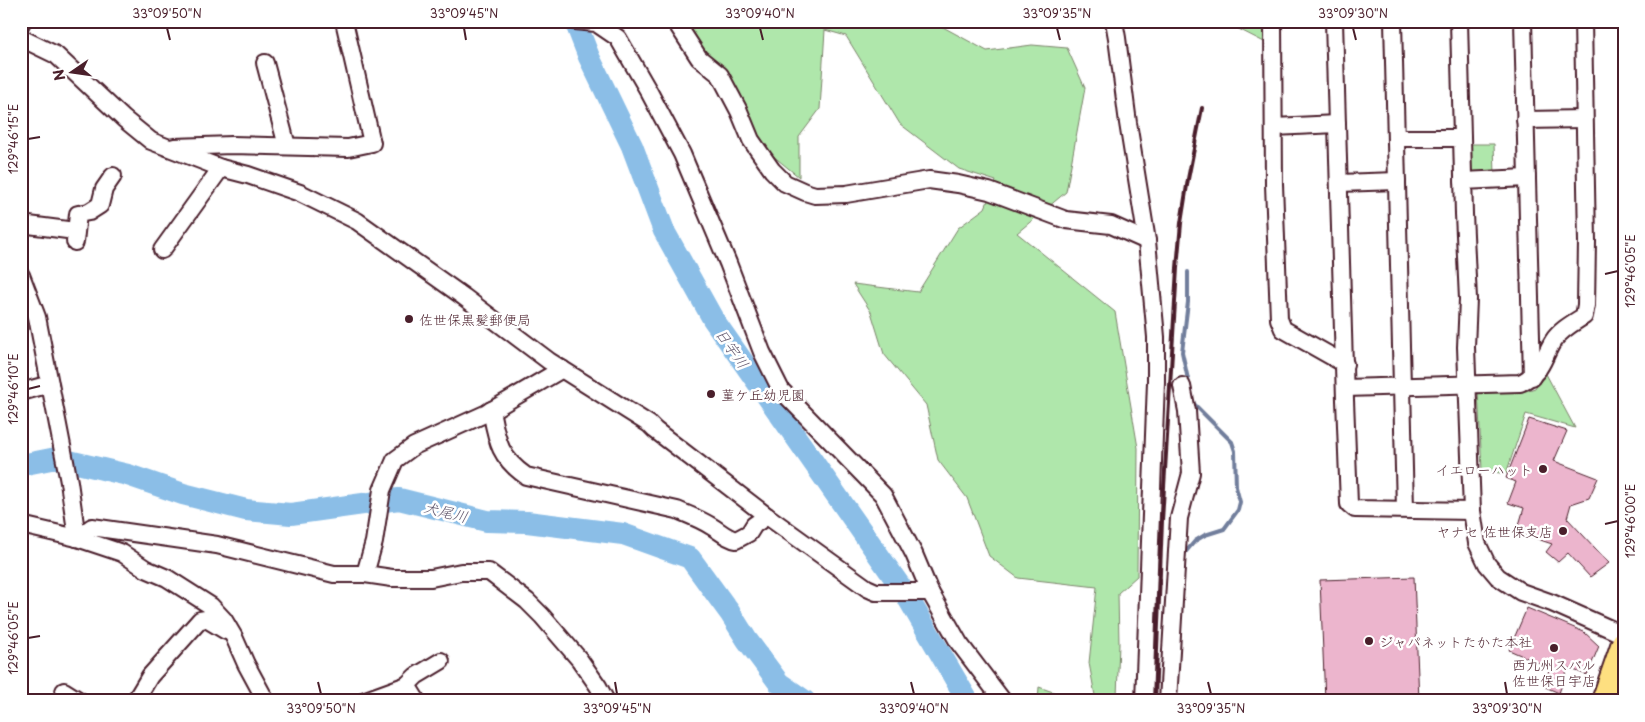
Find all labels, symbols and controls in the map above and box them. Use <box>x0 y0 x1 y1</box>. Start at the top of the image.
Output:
text: 33°09'50"N <box>132 4 202 22</box>
text: 33°09'45"N <box>430 4 498 22</box>
text: 33°09'40"N <box>725 4 795 22</box>
text: 33°09'35"N <box>1023 4 1091 22</box>
text: 33°09'30"N <box>1318 4 1388 22</box>
north arrow <box>48 48 98 98</box>
text: N <box>47 67 70 83</box>
text: 129°46'15"E <box>4 104 22 174</box>
text: 129°46'05"E <box>1621 234 1639 308</box>
place label: 佐世保黒髪郵便局 <box>419 309 531 330</box>
marker: 佐世保黒髪郵便局 <box>403 313 415 325</box>
water label: 日宇川 <box>711 323 755 373</box>
text: 129°46'10"E <box>4 353 22 425</box>
place label: 菫ケ丘幼児園 <box>721 384 805 405</box>
marker: 菫ケ丘幼児園 <box>705 388 717 400</box>
place label: イエローハット <box>1435 459 1533 480</box>
marker: イエローハット <box>1537 463 1549 475</box>
text: 129°46'00"E <box>1621 484 1639 558</box>
water label: 犬尾川 <box>421 494 471 528</box>
place label: ヤナセ 佐世保支店 <box>1436 521 1553 542</box>
marker: ヤナセ 佐世保支店 <box>1557 525 1569 537</box>
text: 129°46'05"E <box>4 601 22 675</box>
place label: ジャパネットたかた本社 <box>1379 631 1532 652</box>
marker: ジャパネットたかた本社 <box>1363 635 1375 647</box>
marker: 西九州スバル 佐世保日宇店 <box>1548 642 1560 654</box>
place label: 西九州スバル 佐世保日宇店 <box>1512 654 1596 691</box>
text: 33°09'50"N <box>286 699 356 717</box>
text: 33°09'45"N <box>583 699 651 717</box>
text: 33°09'40"N <box>879 699 949 717</box>
text: 33°09'35"N <box>1177 699 1245 717</box>
text: 33°09'30"N <box>1472 699 1542 717</box>

